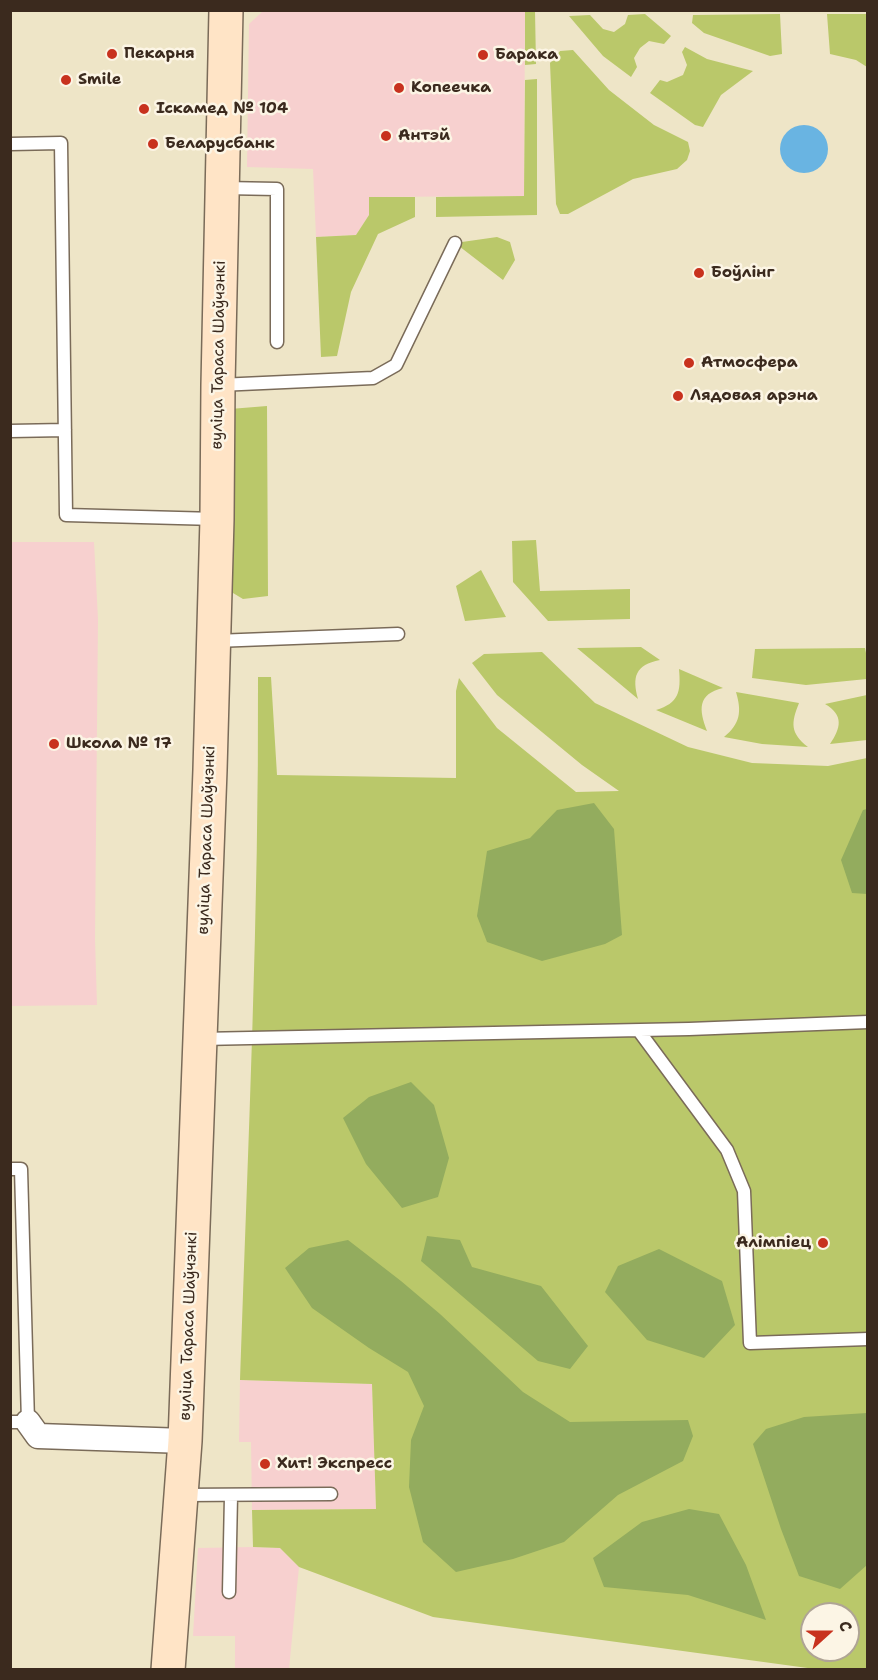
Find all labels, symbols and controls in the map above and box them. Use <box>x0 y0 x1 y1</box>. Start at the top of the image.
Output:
place label: Пекарня <box>124 44 195 64</box>
place label: Барака <box>495 45 558 65</box>
marker: Пекарня <box>105 47 119 61</box>
marker: Барака <box>476 48 490 62</box>
place label: Smile <box>78 70 121 90</box>
marker: Smile <box>59 73 73 87</box>
place label: Копеечка <box>411 78 491 98</box>
marker: Копеечка <box>392 81 406 95</box>
place label: Іскамед № 104 <box>156 99 288 119</box>
marker: Іскамед № 104 <box>137 102 151 116</box>
place label: Антэй <box>398 126 450 146</box>
marker: Антэй <box>379 129 393 143</box>
place label: Беларусбанк <box>165 134 275 154</box>
marker: Беларусбанк <box>146 137 160 151</box>
street label: вуліца Тараса Шаўчэнкі <box>208 260 230 450</box>
place label: Боўлінг <box>711 263 775 283</box>
marker: Боўлінг <box>692 266 706 280</box>
place label: Атмосфера <box>701 353 798 373</box>
marker: Атмосфера <box>682 356 696 370</box>
place label: Лядовая арэна <box>690 386 818 406</box>
marker: Лядовая арэна <box>671 389 685 403</box>
place label: Школа № 17 <box>66 734 172 754</box>
marker: Школа № 17 <box>47 737 61 751</box>
street label: вуліца Тараса Шаўчэнкі <box>194 745 220 935</box>
street label: вуліца Тараса Шаўчэнкі <box>176 1231 202 1421</box>
place label: Алімпіец <box>736 1233 811 1253</box>
marker: Алімпіец <box>816 1236 830 1250</box>
place label: Хит! Экспресс <box>277 1454 392 1474</box>
marker: Хит! Экспресс <box>258 1457 272 1471</box>
north arrow <box>800 1602 860 1662</box>
text: С <box>834 1618 857 1634</box>

